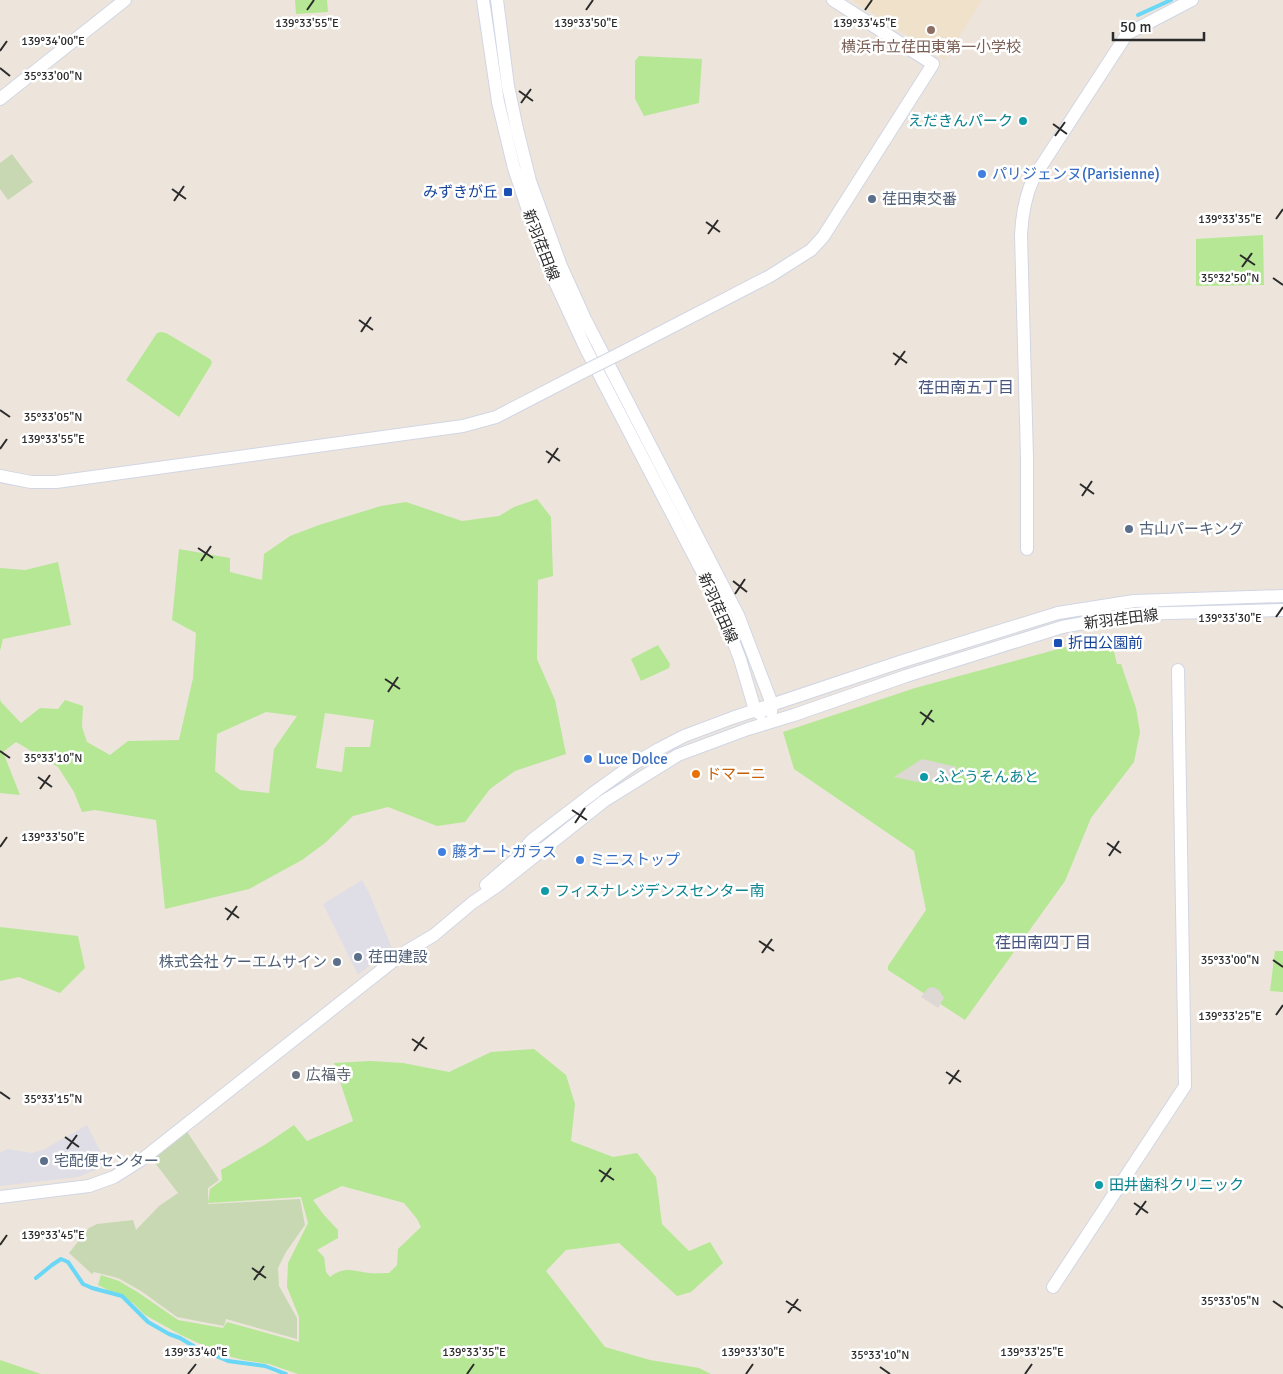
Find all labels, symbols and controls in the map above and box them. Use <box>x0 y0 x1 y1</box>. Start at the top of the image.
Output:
scale bar <box>1113 10 1204 42</box>
text: 139°33'55"E <box>275 16 339 31</box>
text: 139°33'50"E <box>554 16 618 31</box>
text: 139°33'45"E <box>833 16 897 31</box>
text: 50 m <box>1120 18 1151 36</box>
marker: 横浜市立荏田東第一小学校 <box>925 24 937 36</box>
text: 139°34'00"E <box>21 34 85 49</box>
place label: 横浜市立荏田東第一小学校 <box>841 38 1021 56</box>
text: 35°33'00"N <box>24 69 82 84</box>
place label: えだきんパーク <box>908 112 1013 130</box>
marker: えだきんパーク <box>1017 115 1029 127</box>
place label: パリジェンヌ(Parisienne) <box>992 165 1160 183</box>
marker: パリジェンヌ(Parisienne) <box>976 168 988 180</box>
place label: みずきが丘 <box>423 183 498 201</box>
marker: みずきが丘 <box>502 186 514 198</box>
place label: 荏田東交番 <box>882 190 957 208</box>
marker: 荏田東交番 <box>866 193 878 205</box>
street label: 新羽荏田線 <box>519 207 563 283</box>
text: 139°33'35"E <box>1198 212 1262 227</box>
text: 35°32'50"N <box>1201 271 1259 286</box>
district label: 荏田南五丁目 <box>918 378 1014 398</box>
text: 35°33'05"N <box>24 410 82 425</box>
text: 139°33'55"E <box>21 432 85 447</box>
place label: 古山パーキング <box>1139 520 1244 538</box>
marker: 古山パーキング <box>1123 523 1135 535</box>
street label: 新羽荏田線 <box>695 570 741 646</box>
street label: 新羽荏田線 <box>1083 605 1159 633</box>
text: 139°33'30"E <box>1198 611 1262 626</box>
place label: 折田公園前 <box>1068 634 1143 652</box>
marker: 折田公園前 <box>1052 637 1064 649</box>
place label: Luce Dolce <box>598 750 668 768</box>
text: 35°33'10"N <box>24 751 82 766</box>
marker: Luce Dolce <box>582 753 594 765</box>
place label: ドマーニ <box>706 765 766 783</box>
marker: ドマーニ <box>690 768 702 780</box>
place label: ふどうそんあと <box>934 768 1039 786</box>
marker: ふどうそんあと <box>918 771 930 783</box>
text: 139°33'50"E <box>21 830 85 845</box>
place label: 藤オートガラス <box>452 843 557 861</box>
marker: 藤オートガラス <box>436 846 448 858</box>
place label: ミニストップ <box>590 851 680 869</box>
marker: ミニストップ <box>574 854 586 866</box>
place label: フィスナレジデンスセンター南 <box>555 882 764 900</box>
marker: フィスナレジデンスセンター南 <box>539 885 551 897</box>
district label: 荏田南四丁目 <box>995 933 1091 953</box>
place label: 荏田建設 <box>368 948 428 966</box>
marker: 荏田建設 <box>352 951 364 963</box>
place label: 株式会社 ケーエムサイン <box>159 953 327 971</box>
text: 35°33'00"N <box>1201 953 1259 968</box>
marker: 株式会社 ケーエムサイン <box>331 956 343 968</box>
text: 139°33'25"E <box>1198 1009 1262 1024</box>
place label: 広福寺 <box>306 1066 351 1084</box>
marker: 広福寺 <box>290 1069 302 1081</box>
text: 35°33'15"N <box>24 1092 82 1107</box>
place label: 宅配便センター <box>54 1152 159 1170</box>
marker: 宅配便センター <box>38 1155 50 1167</box>
place label: 田井歯科クリニック <box>1109 1176 1244 1194</box>
marker: 田井歯科クリニック <box>1093 1179 1105 1191</box>
text: 139°33'45"E <box>21 1228 85 1243</box>
text: 35°33'05"N <box>1201 1294 1259 1309</box>
text: 139°33'40"E <box>164 1345 228 1360</box>
text: 139°33'35"E <box>442 1345 506 1360</box>
text: 139°33'30"E <box>721 1345 785 1360</box>
text: 139°33'25"E <box>1000 1345 1064 1360</box>
text: 35°33'10"N <box>851 1348 909 1363</box>

